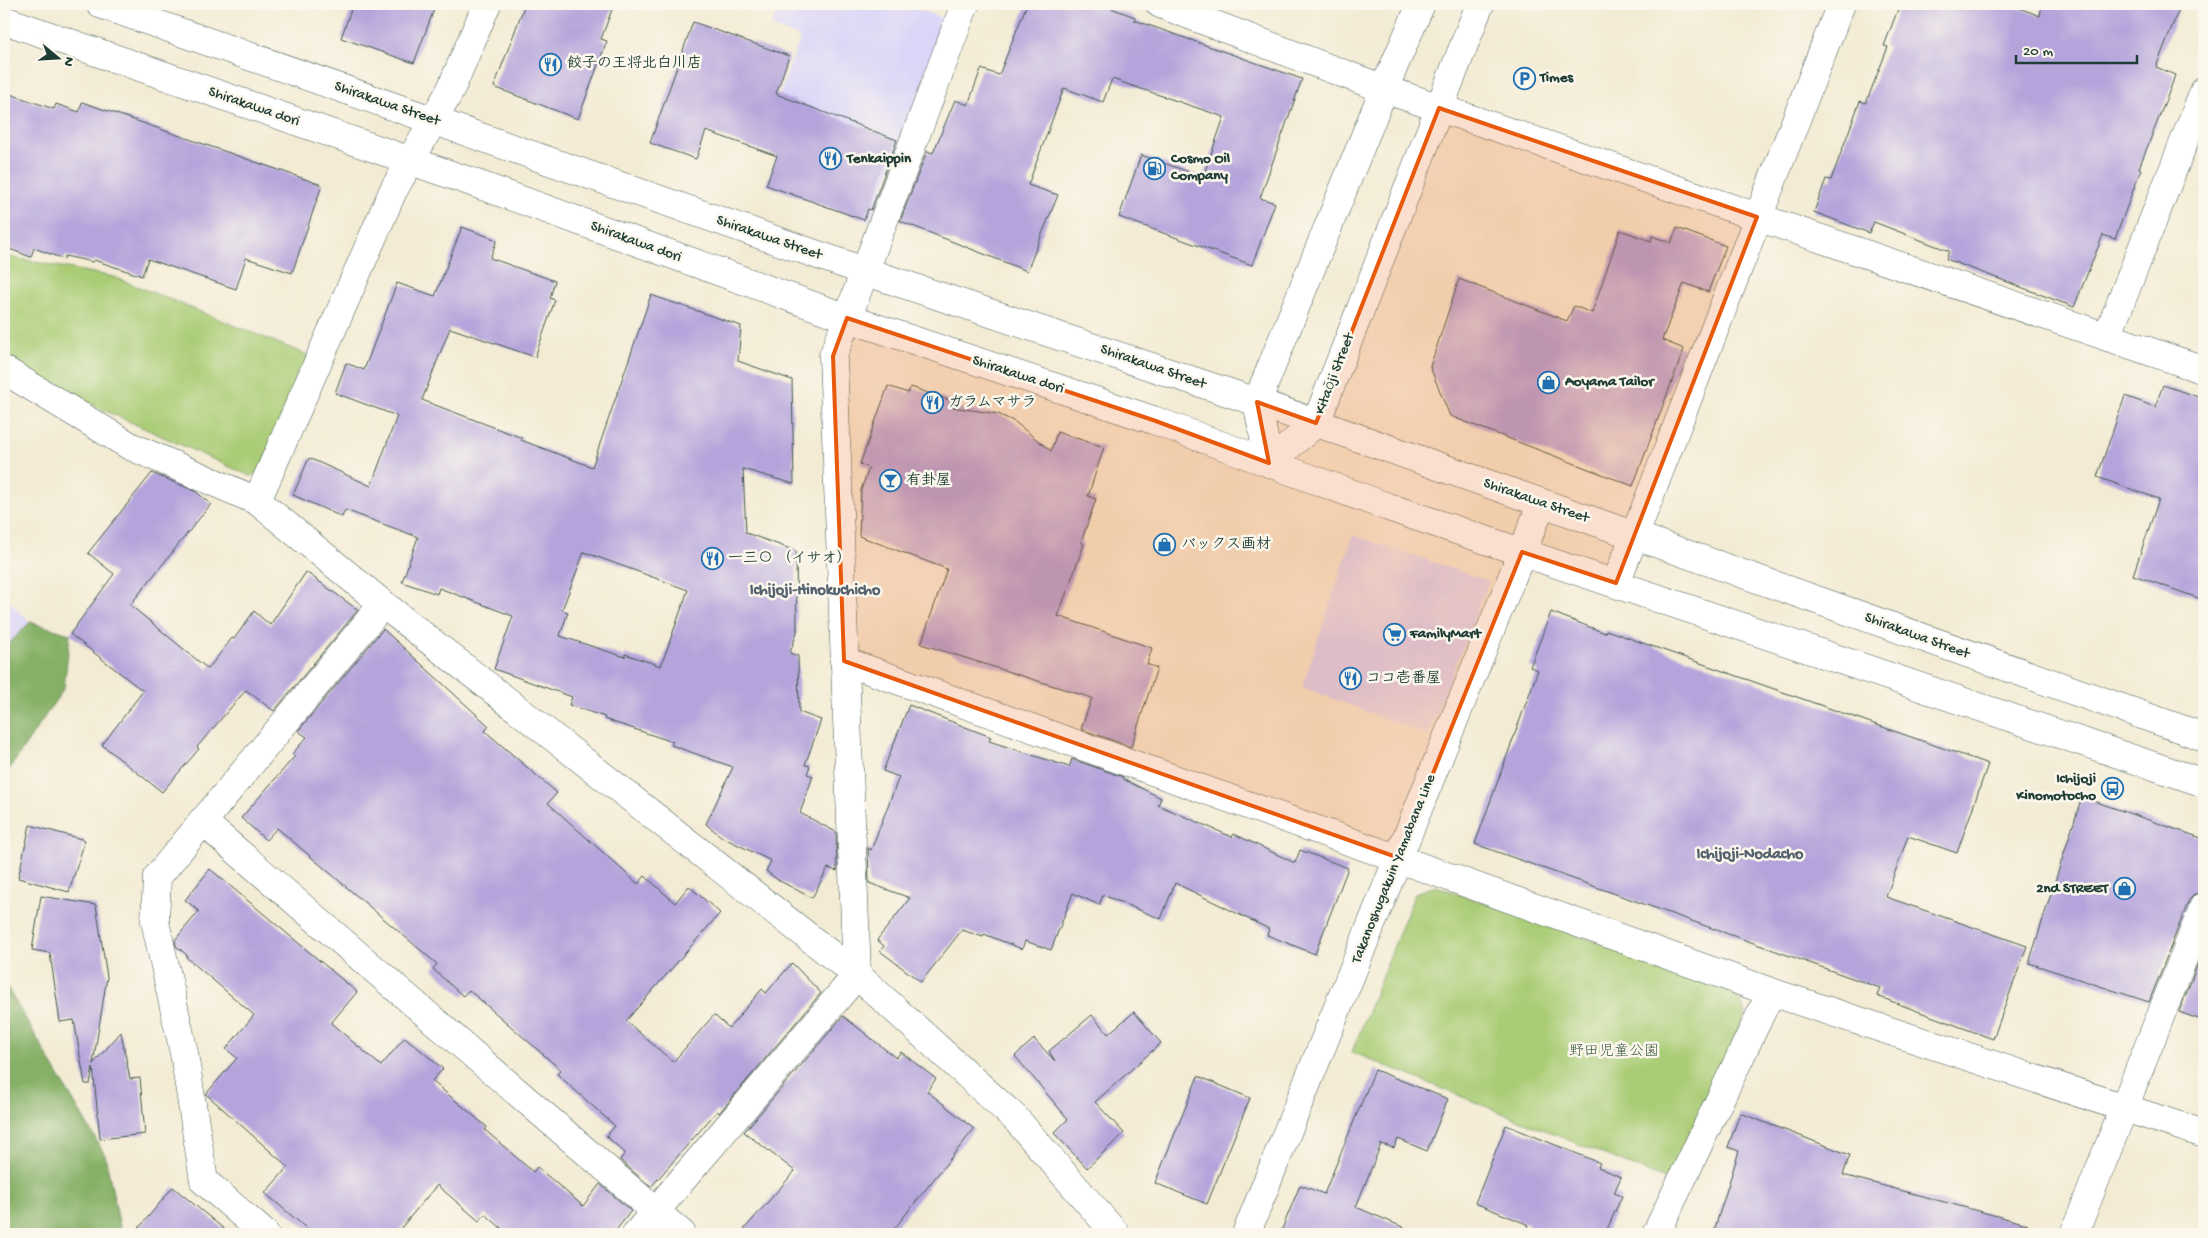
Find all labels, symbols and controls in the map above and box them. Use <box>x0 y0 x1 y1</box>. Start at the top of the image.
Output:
north arrow <box>32 32 82 82</box>
scale bar <box>2016 32 2137 64</box>
text: 20 m <box>2023 43 2053 61</box>
restaurant icon: 餃子の王将北白川店 <box>539 52 563 76</box>
text: N <box>58 54 77 68</box>
place label: 餃子の王将北白川店 <box>567 54 702 73</box>
parking icon: Times <box>1512 66 1536 90</box>
place label: Times <box>1539 69 1574 87</box>
street label: Shirakawa Street <box>332 78 444 131</box>
street label: Shirakawa dori <box>206 83 302 131</box>
restaurant icon: Tenkaippin <box>819 147 843 171</box>
place label: Tenkaippin <box>846 150 912 168</box>
place label: Cosmo Oil Company <box>1170 150 1231 185</box>
fuel station icon: Cosmo Oil Company <box>1143 156 1167 180</box>
street label: Shirakawa Street <box>714 212 826 265</box>
street label: Shirakawa dori <box>588 217 684 267</box>
street label: Kitaōji Street <box>1311 329 1359 417</box>
street label: Shirakawa Street <box>1098 341 1210 394</box>
street label: Shirakawa dori <box>970 352 1066 398</box>
shop icon: Aoyama Tailor <box>1537 370 1561 394</box>
place label: Aoyama Tailor <box>1564 373 1655 391</box>
restaurant icon: ガラムマサラ <box>920 391 944 415</box>
place label: ガラムマサラ <box>948 394 1037 412</box>
bar icon: 有卦屋 <box>878 469 902 493</box>
place label: 有卦屋 <box>906 471 951 490</box>
street label: Shirakawa Street <box>1481 475 1593 528</box>
shop icon: バックス画材 <box>1153 533 1177 557</box>
place label: バックス画材 <box>1181 536 1271 554</box>
restaurant icon: 一三〇 （イサオ） <box>700 547 724 571</box>
place label: 一三〇 （イサオ） <box>728 549 852 568</box>
district label: Ichijoji-Hinokuchicho <box>750 582 881 601</box>
street label: Shirakawa Street <box>1862 609 1974 664</box>
supermarket icon: FamilyMart <box>1382 622 1406 646</box>
place label: FamilyMart <box>1409 625 1483 643</box>
restaurant icon: ココ壱番屋 <box>1338 667 1362 691</box>
place label: ココ壱番屋 <box>1366 669 1441 688</box>
place label: Ichijoji Kinomotocho <box>2015 770 2096 805</box>
street label: Takanoshugakuin Yamabana Line <box>1347 772 1440 967</box>
bus stop icon: Ichijoji Kinomotocho <box>2100 776 2124 800</box>
district label: Ichijoji-Nodacho <box>1697 846 1804 865</box>
shop icon: 2nd STREET <box>2112 877 2136 901</box>
place label: 2nd STREET <box>2036 880 2109 898</box>
park label: 野田児童公園 <box>1569 1042 1659 1061</box>

